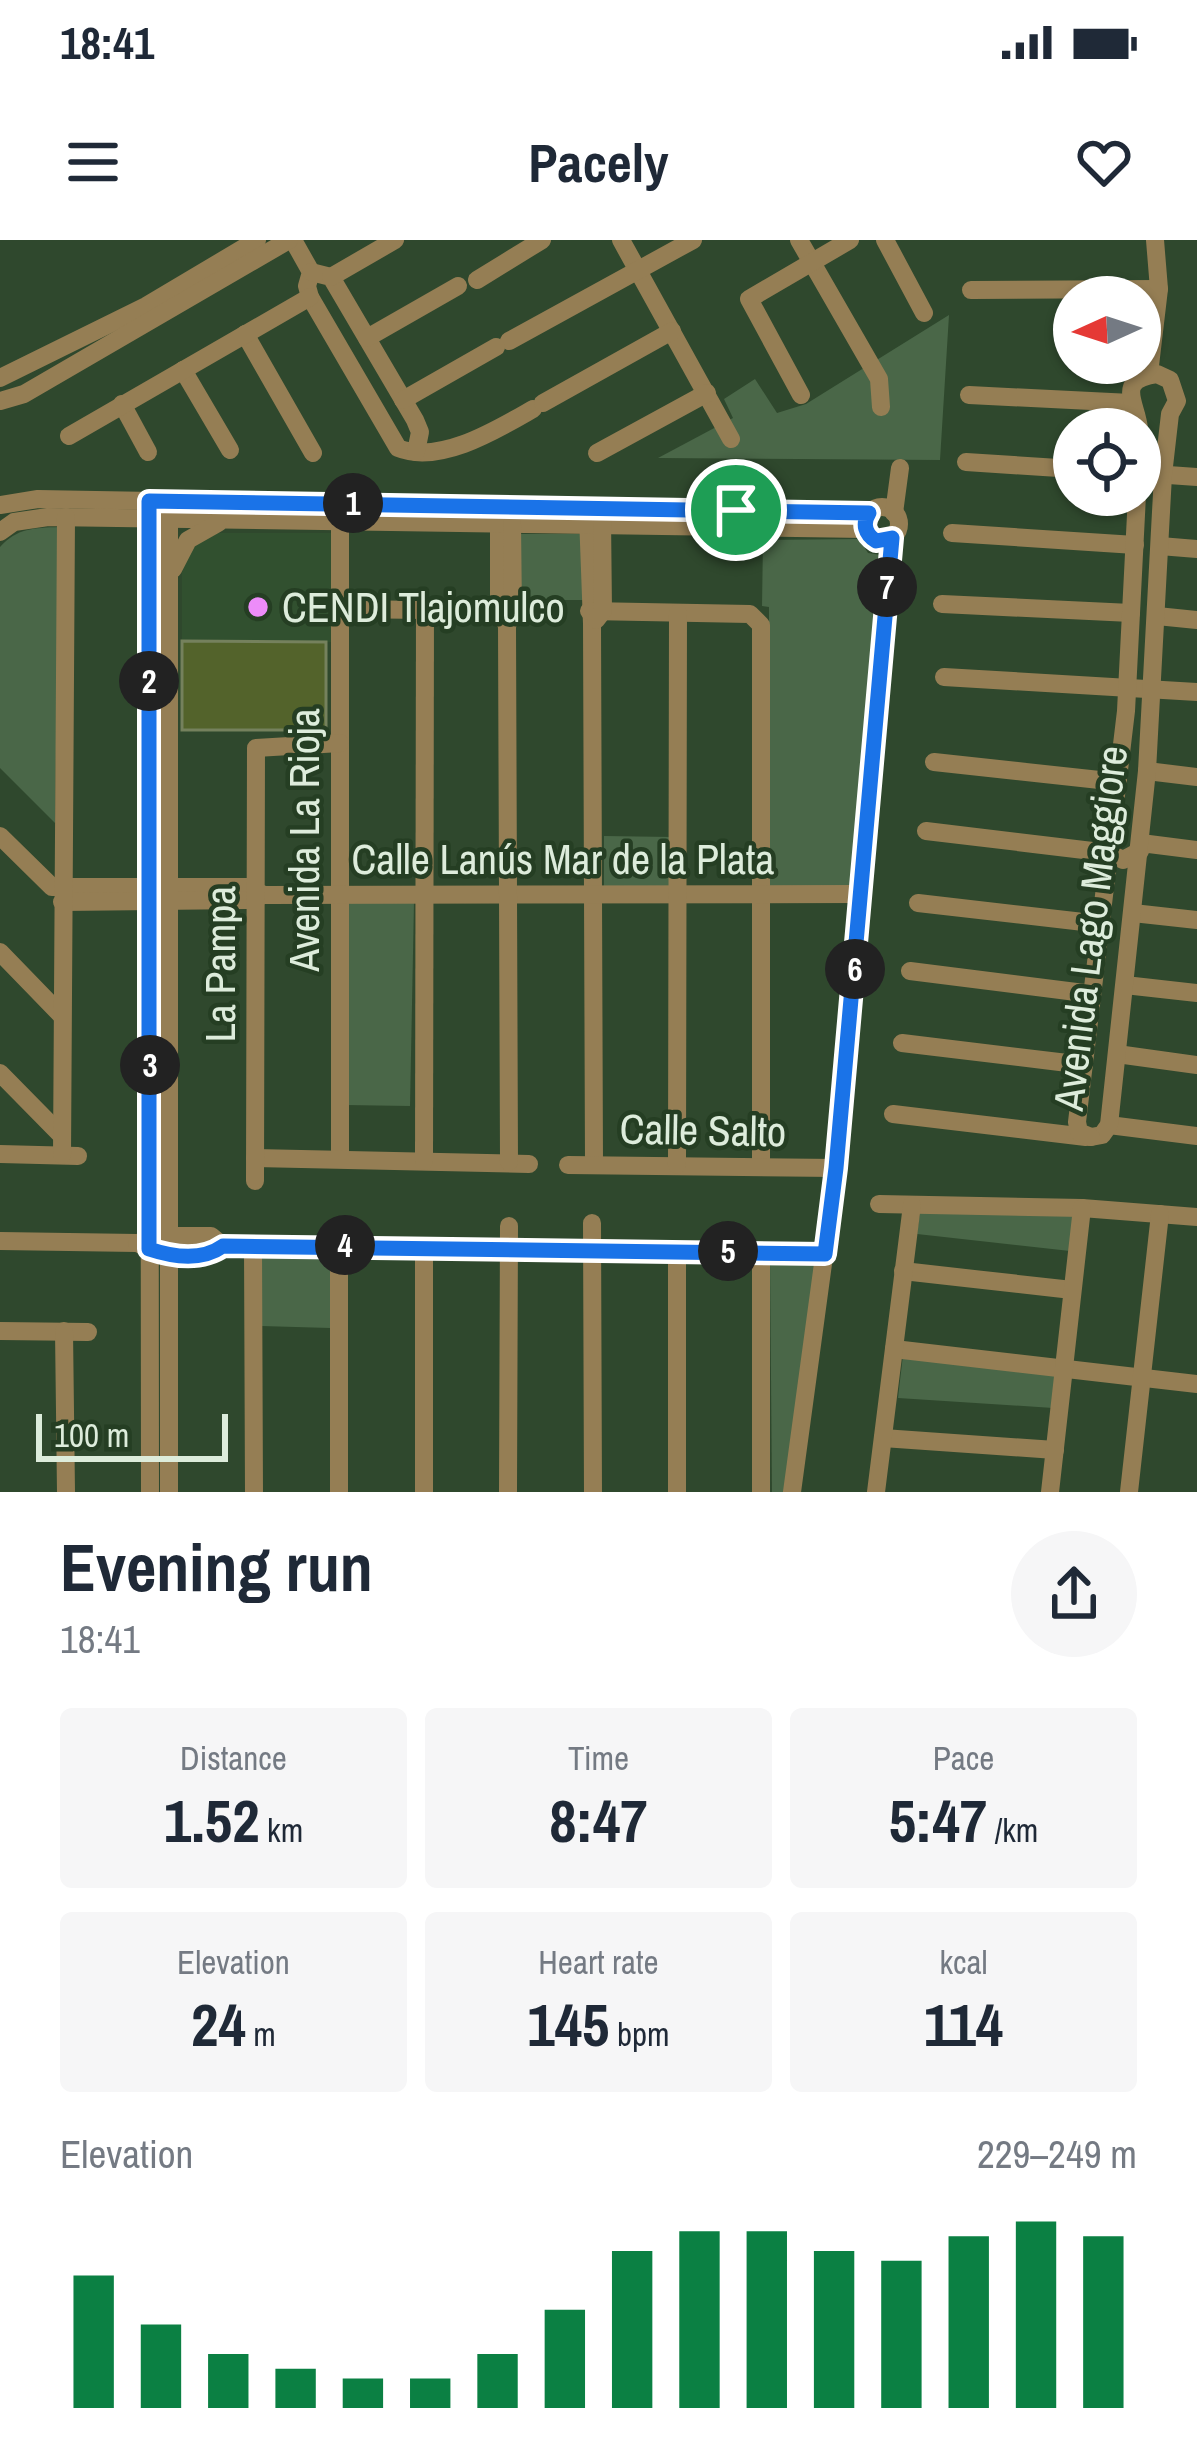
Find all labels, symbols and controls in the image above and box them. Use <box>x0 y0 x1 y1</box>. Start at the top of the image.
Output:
text: 18:41 <box>60 12 154 73</box>
text: Pacely <box>528 126 669 199</box>
icon: menu <box>60 129 126 195</box>
icon: heart <box>1071 129 1137 195</box>
north arrow <box>1053 276 1161 384</box>
map controls <box>1053 276 1161 516</box>
button: locate <box>1053 408 1161 516</box>
pin <box>685 459 787 561</box>
pin: 1 <box>323 473 383 533</box>
icon: arrive <box>703 477 769 543</box>
text: 1 <box>345 481 361 525</box>
pin: 7 <box>857 557 917 617</box>
text: 7 <box>879 565 895 609</box>
place label: CENDI Tlajomulco <box>282 579 565 635</box>
marker: CENDI Tlajomulco <box>245 594 271 620</box>
pin: 2 <box>119 651 179 711</box>
text: 2 <box>141 659 157 703</box>
street label: Avenida La Rioja <box>276 708 332 973</box>
street label: Avenida Lago Maggiore <box>1040 742 1140 1115</box>
street label: Calle Lanús Mar de la Plata <box>351 831 775 887</box>
street label: La Pampa <box>192 886 248 1043</box>
pin: 6 <box>825 939 885 999</box>
text: 6 <box>847 947 863 991</box>
pin: 3 <box>120 1035 180 1095</box>
text: 3 <box>142 1043 158 1087</box>
street label: Calle Salto <box>619 1101 787 1159</box>
pin: 4 <box>315 1215 375 1275</box>
pin: 5 <box>698 1221 758 1281</box>
text: 4 <box>337 1223 353 1267</box>
text: 5 <box>720 1229 736 1273</box>
scale bar <box>36 1408 228 1461</box>
text: 100 m <box>54 1413 129 1457</box>
text: Evening run <box>60 1523 373 1612</box>
button: share <box>1011 1531 1137 1657</box>
text: 18:41 <box>60 1613 140 1665</box>
text: Distance <box>180 1736 287 1780</box>
text: Time <box>568 1736 629 1780</box>
text: Pace <box>933 1736 994 1780</box>
text: 1.52 <box>164 1780 260 1861</box>
text: 8:47 <box>549 1780 648 1861</box>
text: 5:47 <box>889 1780 987 1861</box>
text: km <box>260 1808 303 1852</box>
text: /km <box>987 1808 1038 1852</box>
text: Elevation <box>177 1940 290 1984</box>
text: Heart rate <box>538 1940 659 1984</box>
text: kcal <box>939 1940 988 1984</box>
text: 24 <box>191 1984 246 2065</box>
text: 145 <box>527 1984 609 2065</box>
text: 114 <box>924 1984 1003 2065</box>
text: m <box>246 2012 276 2056</box>
text: bpm <box>609 2012 670 2056</box>
text: Elevation <box>60 2128 193 2180</box>
text: 229–249 m <box>977 2128 1137 2180</box>

